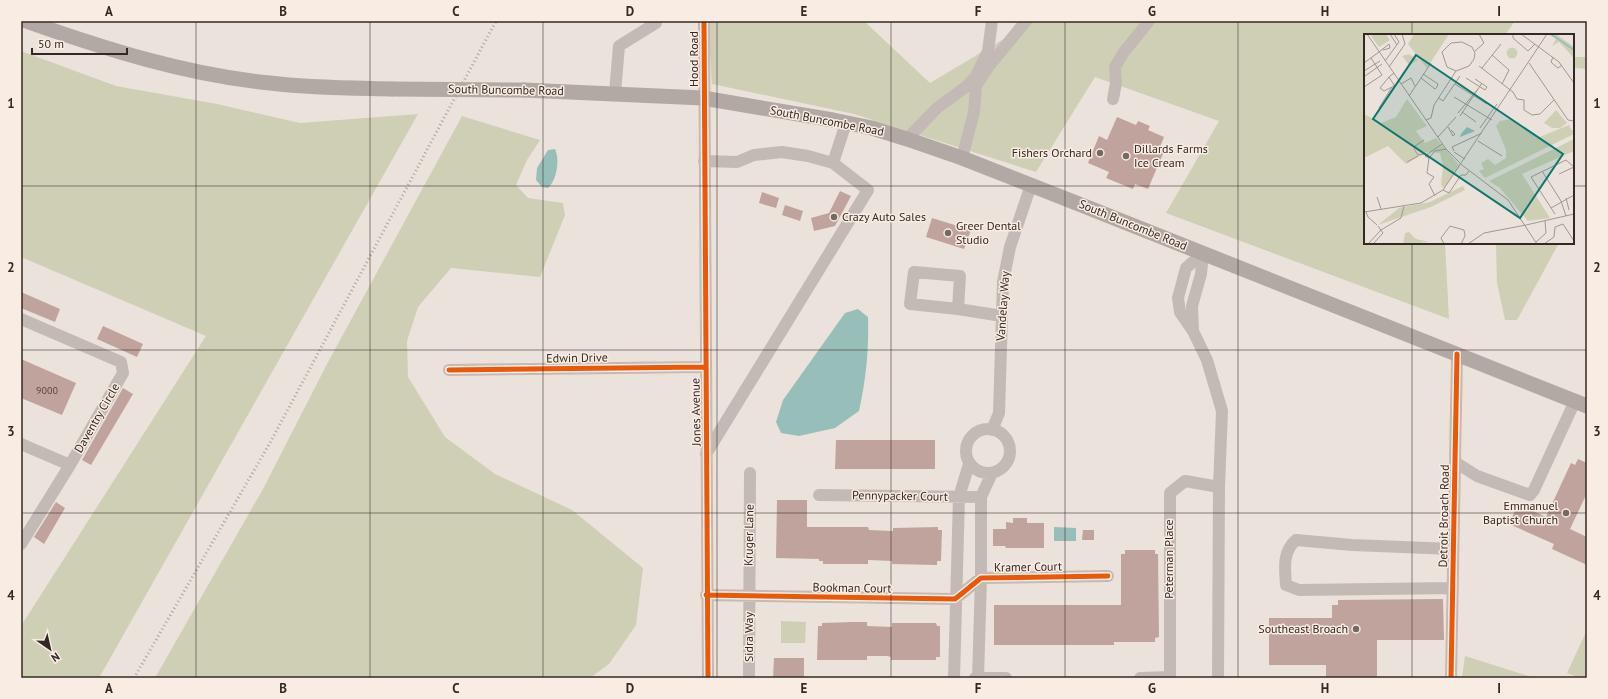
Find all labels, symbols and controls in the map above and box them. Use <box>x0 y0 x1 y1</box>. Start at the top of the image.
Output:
text: A <box>105 3 113 20</box>
text: B <box>279 3 287 20</box>
text: C <box>452 3 460 20</box>
text: D <box>626 3 634 20</box>
text: E <box>801 3 808 20</box>
text: F <box>975 3 982 20</box>
text: G <box>1148 3 1156 20</box>
text: H <box>1321 3 1329 20</box>
text: I <box>1497 3 1501 20</box>
scale bar <box>32 30 127 56</box>
street label: Hood Road <box>686 31 701 87</box>
inset map <box>1364 34 1574 244</box>
text: 50 m <box>38 36 64 51</box>
street label: South Buncombe Road <box>448 81 564 98</box>
text: 1 <box>7 95 15 112</box>
text: 1 <box>1593 95 1601 112</box>
street label: South Buncombe Road <box>769 102 885 139</box>
place label: Dillards Farms Ice Cream <box>1134 141 1208 170</box>
place label: Fishers Orchard <box>1012 145 1092 160</box>
marker: Fishers Orchard <box>1095 148 1105 158</box>
marker: Dillards Farms Ice Cream <box>1121 151 1131 161</box>
street label: South Buncombe Road <box>1077 196 1190 253</box>
place label: Crazy Auto Sales <box>842 209 926 224</box>
marker: Crazy Auto Sales <box>829 212 839 222</box>
place label: Greer Dental Studio <box>956 218 1021 247</box>
marker: Greer Dental Studio <box>943 228 953 238</box>
text: 2 <box>7 259 15 276</box>
text: 2 <box>1593 259 1601 276</box>
street label: Vandelay Way <box>993 270 1012 342</box>
street label: Edwin Drive <box>546 349 608 366</box>
street label: Jones Avenue <box>687 378 704 447</box>
street label: Daventry Circle <box>71 380 123 455</box>
house number: 9000 <box>36 384 58 397</box>
text: 3 <box>7 423 15 440</box>
text: 3 <box>1593 423 1601 440</box>
street label: Detroit Broach Road <box>1435 464 1452 568</box>
street label: Pennypacker Court <box>852 487 948 504</box>
place label: Emmanuel Baptist Church <box>1483 498 1558 527</box>
street label: Kruger Lane <box>740 504 757 566</box>
marker: Emmanuel Baptist Church <box>1561 508 1571 518</box>
street label: Peterman Place <box>1161 519 1176 599</box>
street label: Kramer Court <box>994 558 1062 575</box>
street label: Bookman Court <box>812 579 892 596</box>
text: 4 <box>7 587 15 604</box>
text: 4 <box>1593 587 1601 604</box>
street label: Sidra Way <box>741 612 756 662</box>
place label: Southeast Broach <box>1258 621 1348 636</box>
marker: Southeast Broach <box>1351 624 1361 634</box>
north arrow <box>30 629 70 669</box>
text: N <box>49 649 63 665</box>
text: A <box>105 680 113 697</box>
text: B <box>279 680 287 697</box>
text: C <box>452 680 460 697</box>
text: D <box>626 680 634 697</box>
text: E <box>801 680 808 697</box>
text: F <box>975 680 982 697</box>
text: G <box>1148 680 1156 697</box>
text: H <box>1321 680 1329 697</box>
text: I <box>1497 680 1501 697</box>

